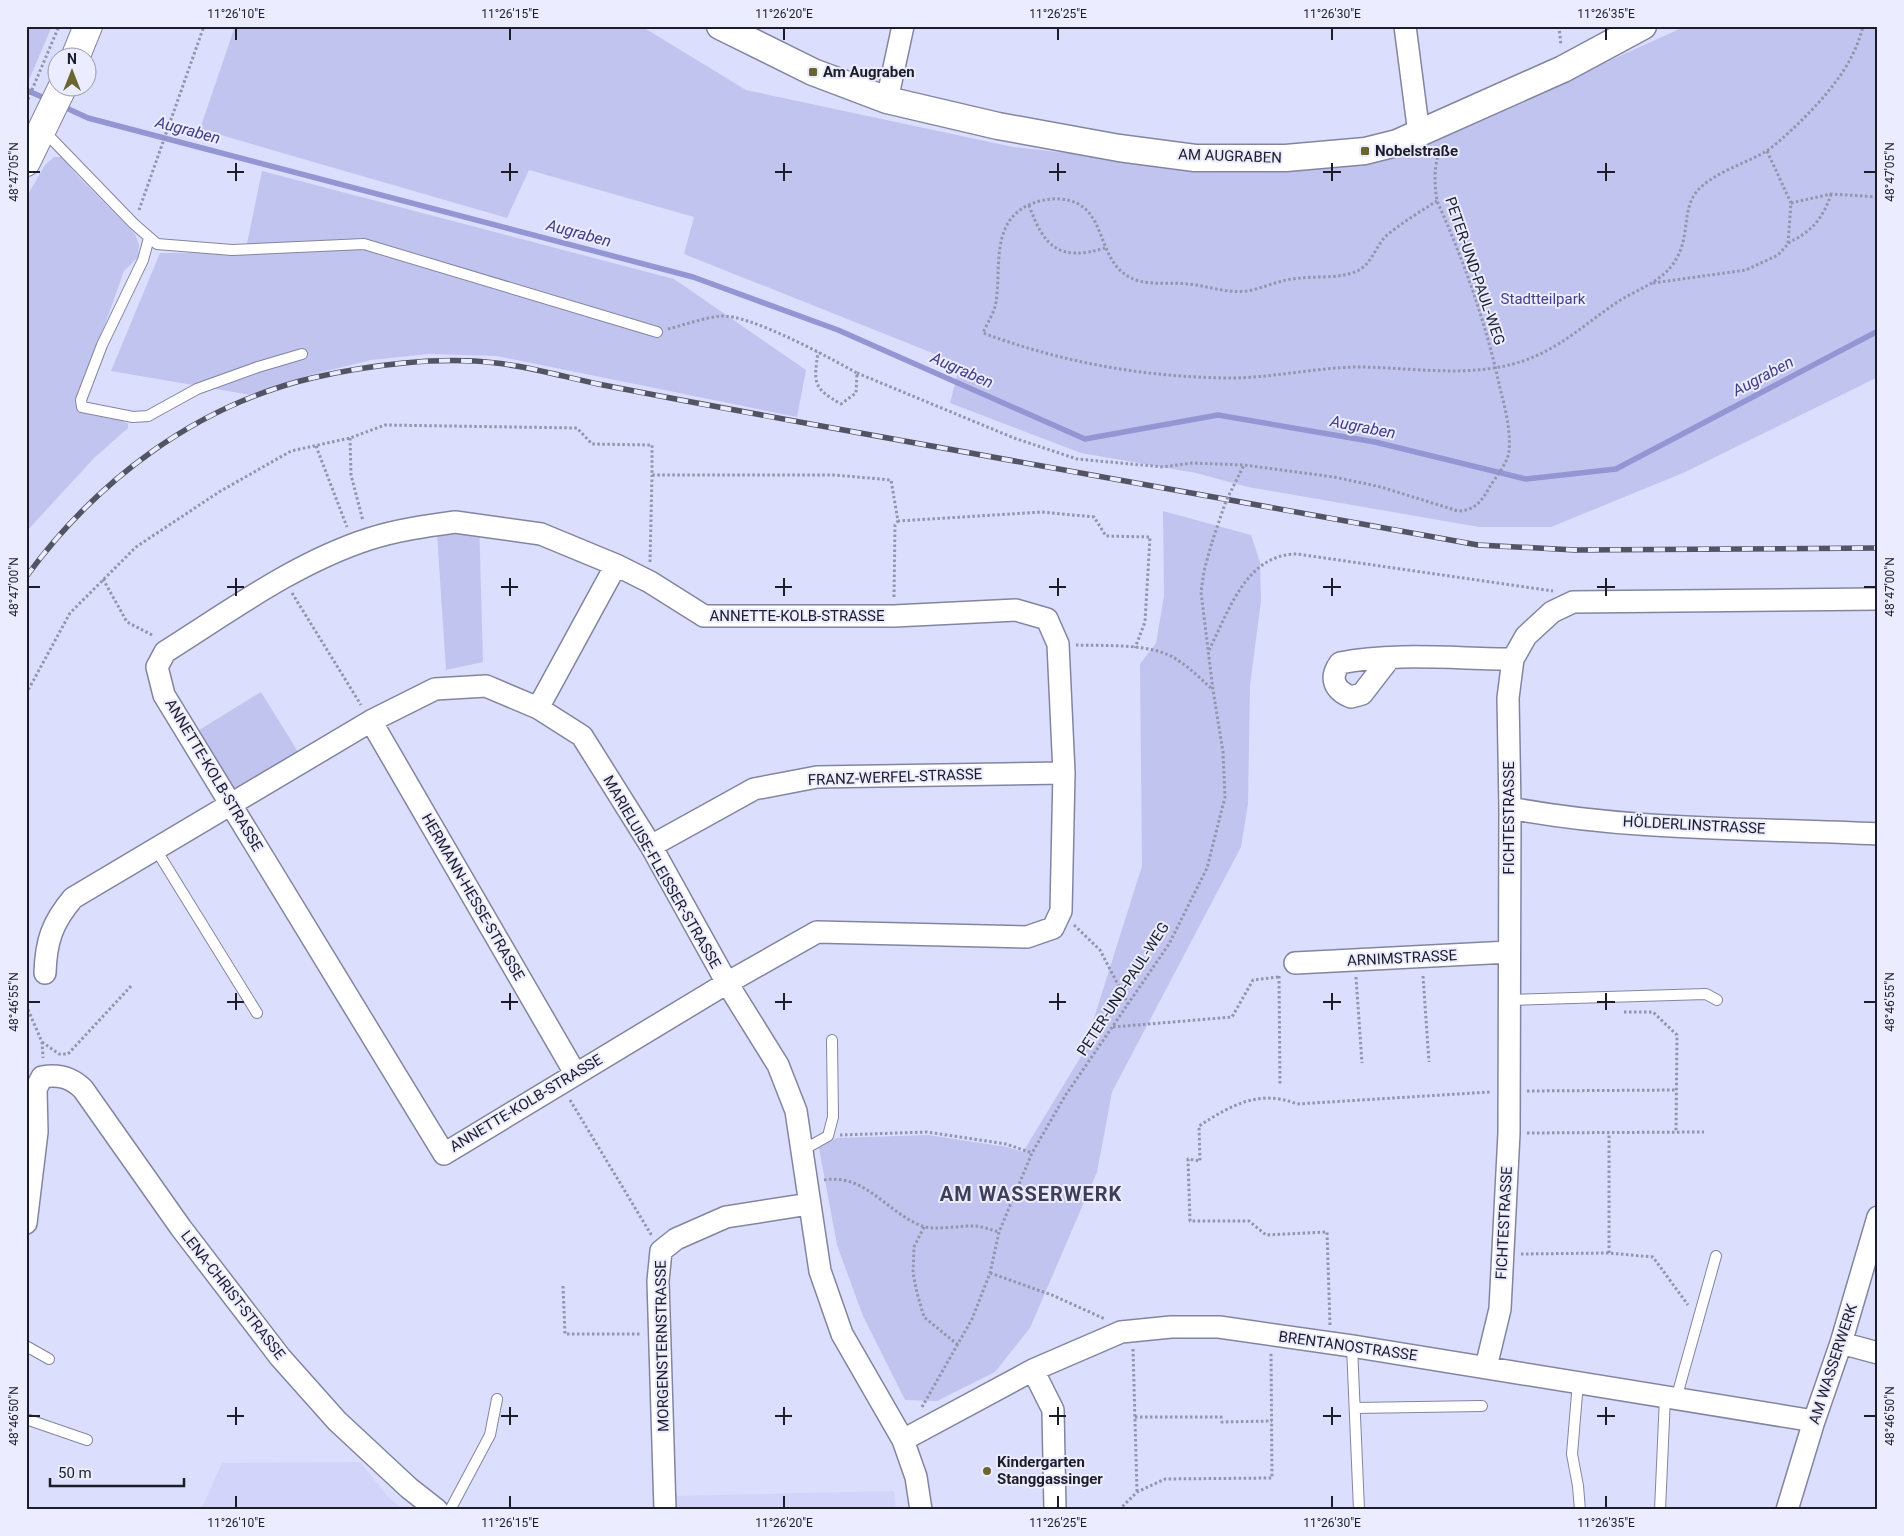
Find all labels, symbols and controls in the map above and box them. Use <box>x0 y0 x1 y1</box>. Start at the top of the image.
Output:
text: 11°26'10"E <box>207 7 265 21</box>
text: 11°26'15"E <box>481 7 539 21</box>
text: 11°26'20"E <box>755 7 813 21</box>
text: 11°26'25"E <box>1029 7 1087 21</box>
text: 11°26'30"E <box>1303 7 1361 21</box>
text: 11°26'35"E <box>1577 7 1635 21</box>
north arrow <box>48 48 98 98</box>
text: N <box>67 51 77 67</box>
place label: Am Augraben <box>823 63 915 81</box>
marker: Am Augraben <box>807 66 819 78</box>
water label: Augraben <box>153 112 222 148</box>
text: 48°47'05"N <box>7 142 21 202</box>
place label: Nobelstraße <box>1375 142 1458 160</box>
text: 48°47'05"N <box>1883 142 1897 202</box>
street label: AM AUGRABEN <box>1178 145 1282 167</box>
marker: Nobelstraße <box>1359 145 1371 157</box>
street label: PETER-UND-PAUL-WEG <box>1441 195 1509 347</box>
water label: Augraben <box>544 215 613 251</box>
park label: Stadtteilpark <box>1501 290 1586 308</box>
water label: Augraben <box>927 347 996 392</box>
water label: Augraben <box>1728 352 1797 400</box>
water label: Augraben <box>1328 411 1397 443</box>
text: 48°47'00"N <box>7 557 21 617</box>
text: 48°47'00"N <box>1883 557 1897 617</box>
street label: ANNETTE-KOLB-STRASSE <box>710 607 885 625</box>
street label: ANNETTE-KOLB-STRASSE <box>161 695 267 855</box>
street label: FICHTESTRASSE <box>1500 761 1518 875</box>
street label: FRANZ-WERFEL-STRASSE <box>807 765 983 789</box>
street label: MARIELUISE-FLEISSER-STRASSE <box>599 772 725 972</box>
street label: HERMANN-HESSE-STRASSE <box>418 810 529 984</box>
street label: HÖLDERLINSTRASSE <box>1622 812 1766 838</box>
street label: PETER-UND-PAUL-WEG <box>1073 919 1173 1059</box>
street label: ARNIMSTRASSE <box>1347 946 1458 970</box>
text: 48°46'55"N <box>7 972 21 1032</box>
text: 48°46'55"N <box>1883 972 1897 1032</box>
street label: ANNETTE-KOLB-STRASSE <box>446 1050 606 1156</box>
street label: FICHTESTRASSE <box>1492 1165 1516 1280</box>
district label: AM WASSERWERK <box>940 1182 1122 1206</box>
street label: LENA-CHRIST-STRASSE <box>177 1227 289 1363</box>
street label: MORGENSTERNSTRASSE <box>651 1260 672 1432</box>
street label: AM WASSERWERK <box>1805 1301 1861 1426</box>
street label: BRENTANOSTRASSE <box>1277 1327 1419 1365</box>
text: 48°46'50"N <box>7 1386 21 1446</box>
text: 48°46'50"N <box>1883 1386 1897 1446</box>
place label: Kindergarten Stanggassinger <box>997 1453 1103 1488</box>
scale bar <box>50 1456 184 1488</box>
text: 50 m <box>58 1464 92 1482</box>
marker: Kindergarten Stanggassinger <box>981 1465 993 1477</box>
text: 11°26'10"E <box>207 1516 265 1530</box>
text: 11°26'15"E <box>481 1516 539 1530</box>
text: 11°26'20"E <box>755 1516 813 1530</box>
text: 11°26'25"E <box>1029 1516 1087 1530</box>
text: 11°26'30"E <box>1303 1516 1361 1530</box>
text: 11°26'35"E <box>1577 1516 1635 1530</box>

